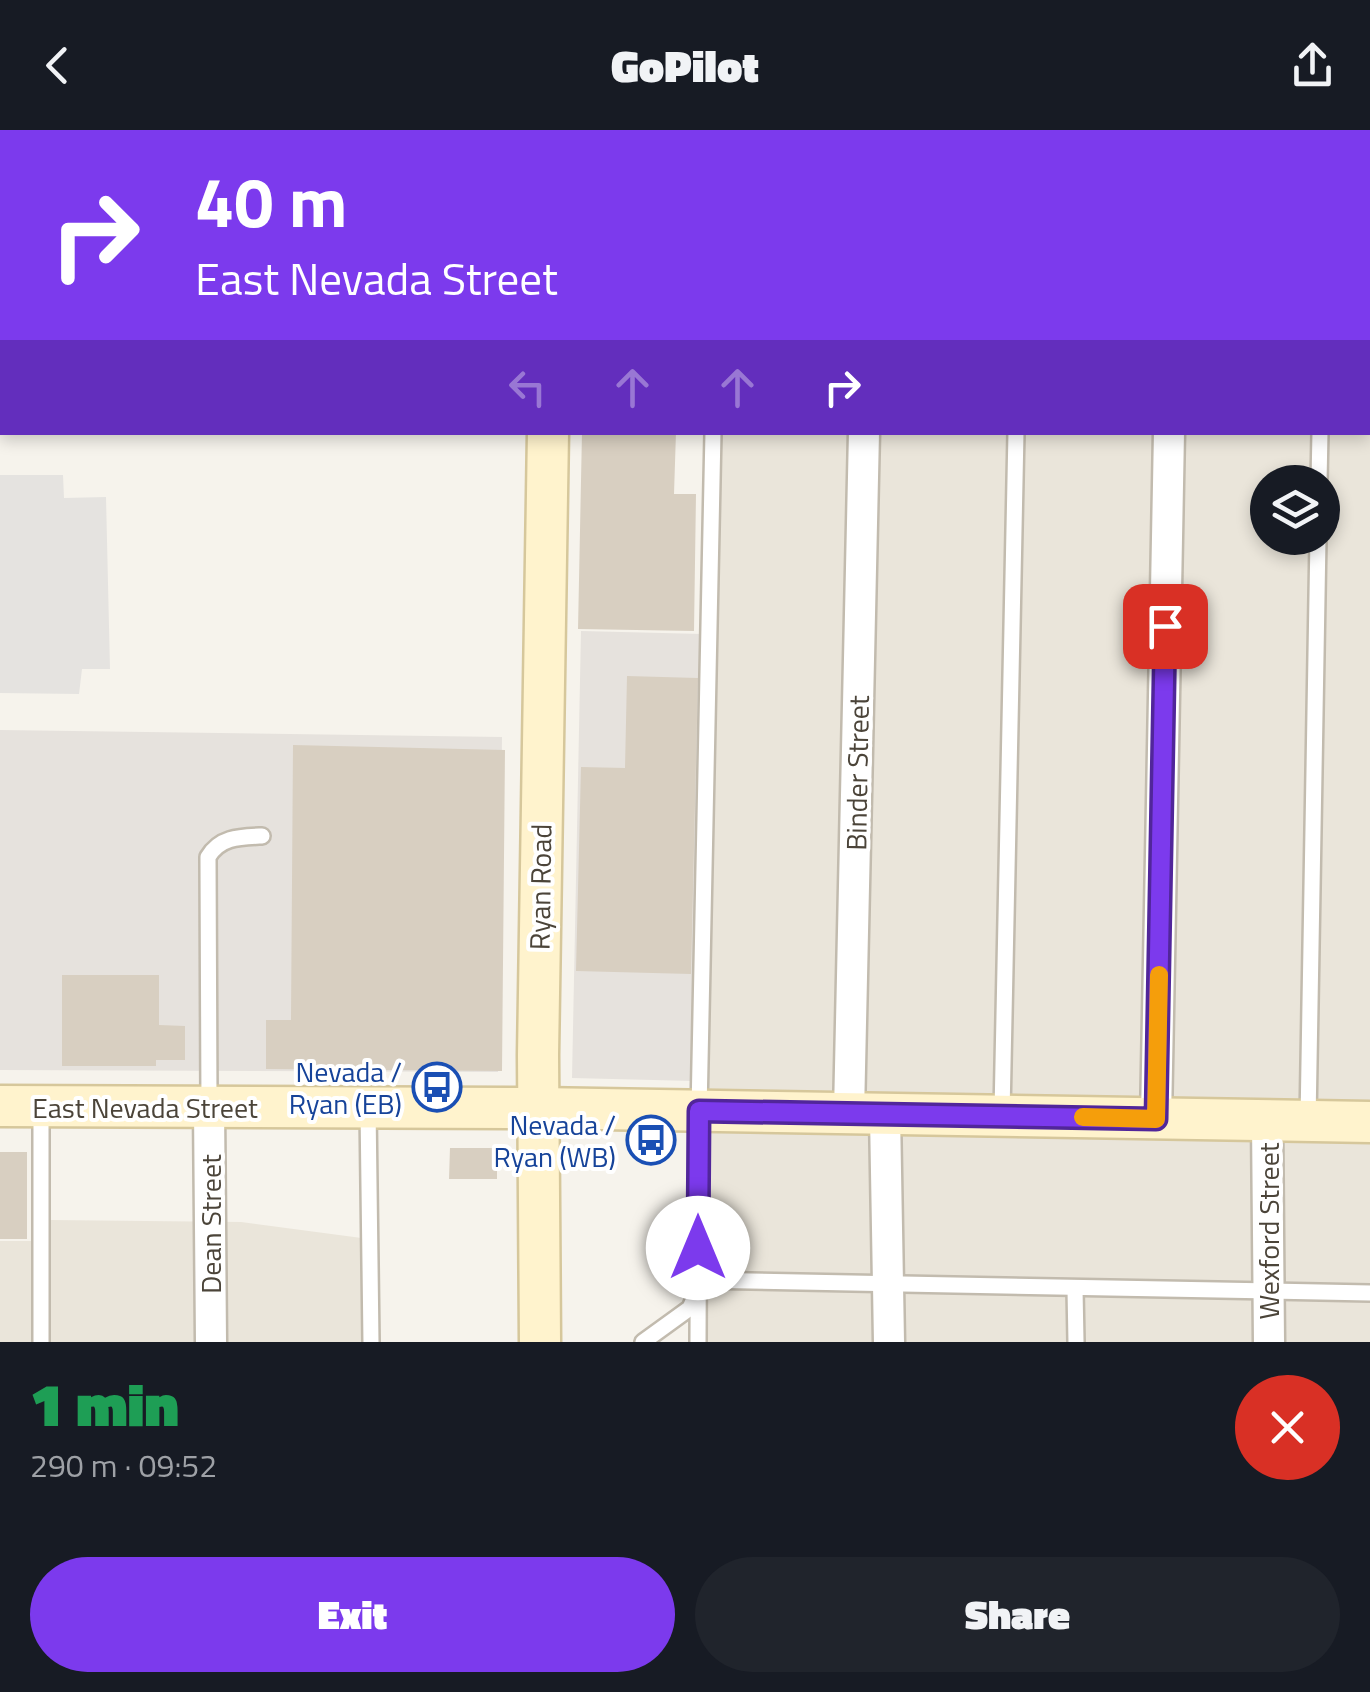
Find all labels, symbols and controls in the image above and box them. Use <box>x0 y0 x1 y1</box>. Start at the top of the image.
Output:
text: GoPilot <box>611 31 759 99</box>
icon: back <box>30 38 85 93</box>
icon: share <box>1285 38 1340 93</box>
text: 40 m <box>195 148 348 254</box>
icon: right <box>30 170 160 300</box>
text: East Nevada Street <box>195 244 558 312</box>
icon: left <box>500 360 555 415</box>
icon: ahead <box>605 360 660 415</box>
icon: ahead <box>710 360 765 415</box>
icon: right <box>815 360 870 415</box>
map controls <box>1250 465 1340 555</box>
button: layers <box>1250 465 1340 555</box>
pin <box>1123 584 1208 669</box>
icon: arrive <box>1138 599 1193 654</box>
street label: Binder Street <box>834 695 880 851</box>
street label: Ryan Road <box>517 823 563 951</box>
place label: Nevada / Ryan (EB) <box>289 1050 402 1125</box>
bus stop icon: Nevada / Ryan (EB) <box>411 1061 463 1113</box>
street label: East Nevada Street <box>32 1086 258 1129</box>
place label: Nevada / Ryan (WB) <box>493 1103 616 1178</box>
bus stop icon: Nevada / Ryan (WB) <box>625 1114 677 1166</box>
street label: Wexford Street <box>1247 1142 1290 1320</box>
street label: Dean Street <box>189 1154 232 1294</box>
position arrow <box>646 1196 750 1300</box>
text: 1 min <box>30 1358 179 1449</box>
button: close <box>1235 1375 1340 1480</box>
text: 290 m · 09:52 <box>30 1441 217 1489</box>
button: Exit <box>30 1557 675 1672</box>
button: Share <box>695 1557 1340 1672</box>

